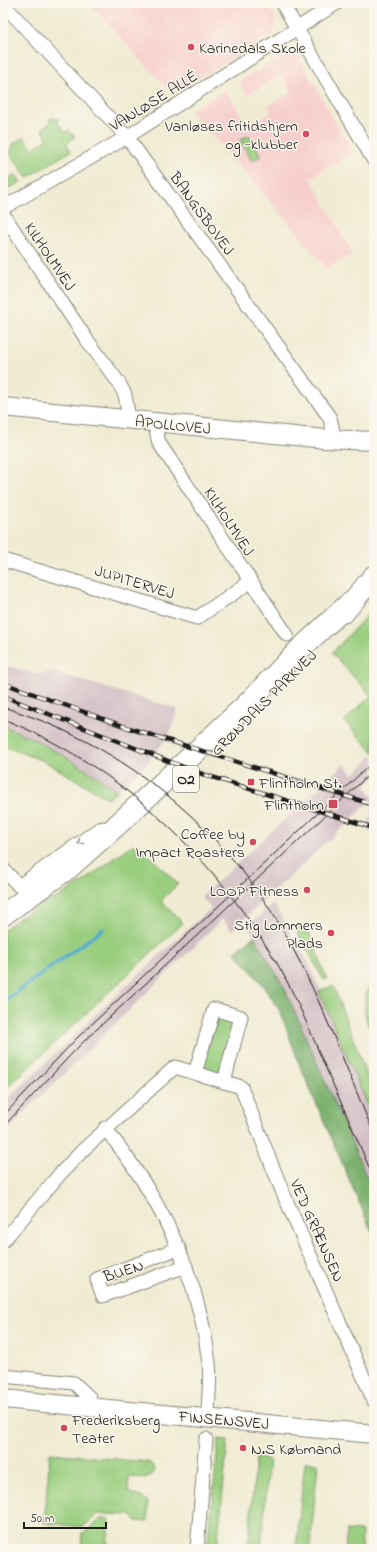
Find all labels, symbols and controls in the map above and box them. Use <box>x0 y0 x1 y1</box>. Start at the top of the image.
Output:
place label: Karinedals Skole <box>199 37 307 61</box>
marker: Karinedals Skole <box>186 42 196 52</box>
street label: VANLØSE ALLÉ <box>104 65 203 139</box>
place label: Vanløses fritidshjem og -klubber <box>164 115 298 157</box>
marker: Vanløses fritidshjem og -klubber <box>301 129 311 139</box>
street label: BANGSBOVEJ <box>162 167 240 261</box>
street label: KILHOLMVEJ <box>18 218 81 296</box>
street label: APOLLOVEJ <box>134 410 212 442</box>
street label: KILHOLMVEJ <box>197 483 260 561</box>
street label: JUPITERVEJ <box>91 559 177 606</box>
street label: GRØNDALS PARKVEJ <box>206 645 323 762</box>
road number: O2 <box>173 766 199 792</box>
place label: Flintholm St. <box>258 772 342 796</box>
marker: Flintholm St. <box>246 777 256 787</box>
place label: Flintholm <box>263 794 324 818</box>
marker: Flintholm <box>327 798 339 810</box>
place label: Coffee by Impact Roasters <box>135 823 245 865</box>
one-way arrow <box>78 837 85 844</box>
marker: Coffee by Impact Roasters <box>248 837 258 847</box>
place label: LOOP Fitness <box>210 880 299 904</box>
marker: LOOP Fitness <box>302 885 312 895</box>
place label: Stig Lommers Plads <box>234 914 323 956</box>
marker: Stig Lommers Plads <box>326 928 336 938</box>
street label: VED GRÆNSEN <box>282 1175 350 1286</box>
street label: BUEN <box>99 1254 147 1290</box>
street label: FINSENSVEJ <box>176 1405 270 1437</box>
place label: Frederiksberg Teater <box>71 1409 160 1451</box>
marker: Frederiksberg Teater <box>59 1423 69 1433</box>
place label: N.S Købmand <box>251 1438 341 1462</box>
marker: N.S Købmand <box>238 1443 248 1453</box>
scale bar <box>24 1504 106 1530</box>
text: 50 m <box>30 1510 54 1528</box>

